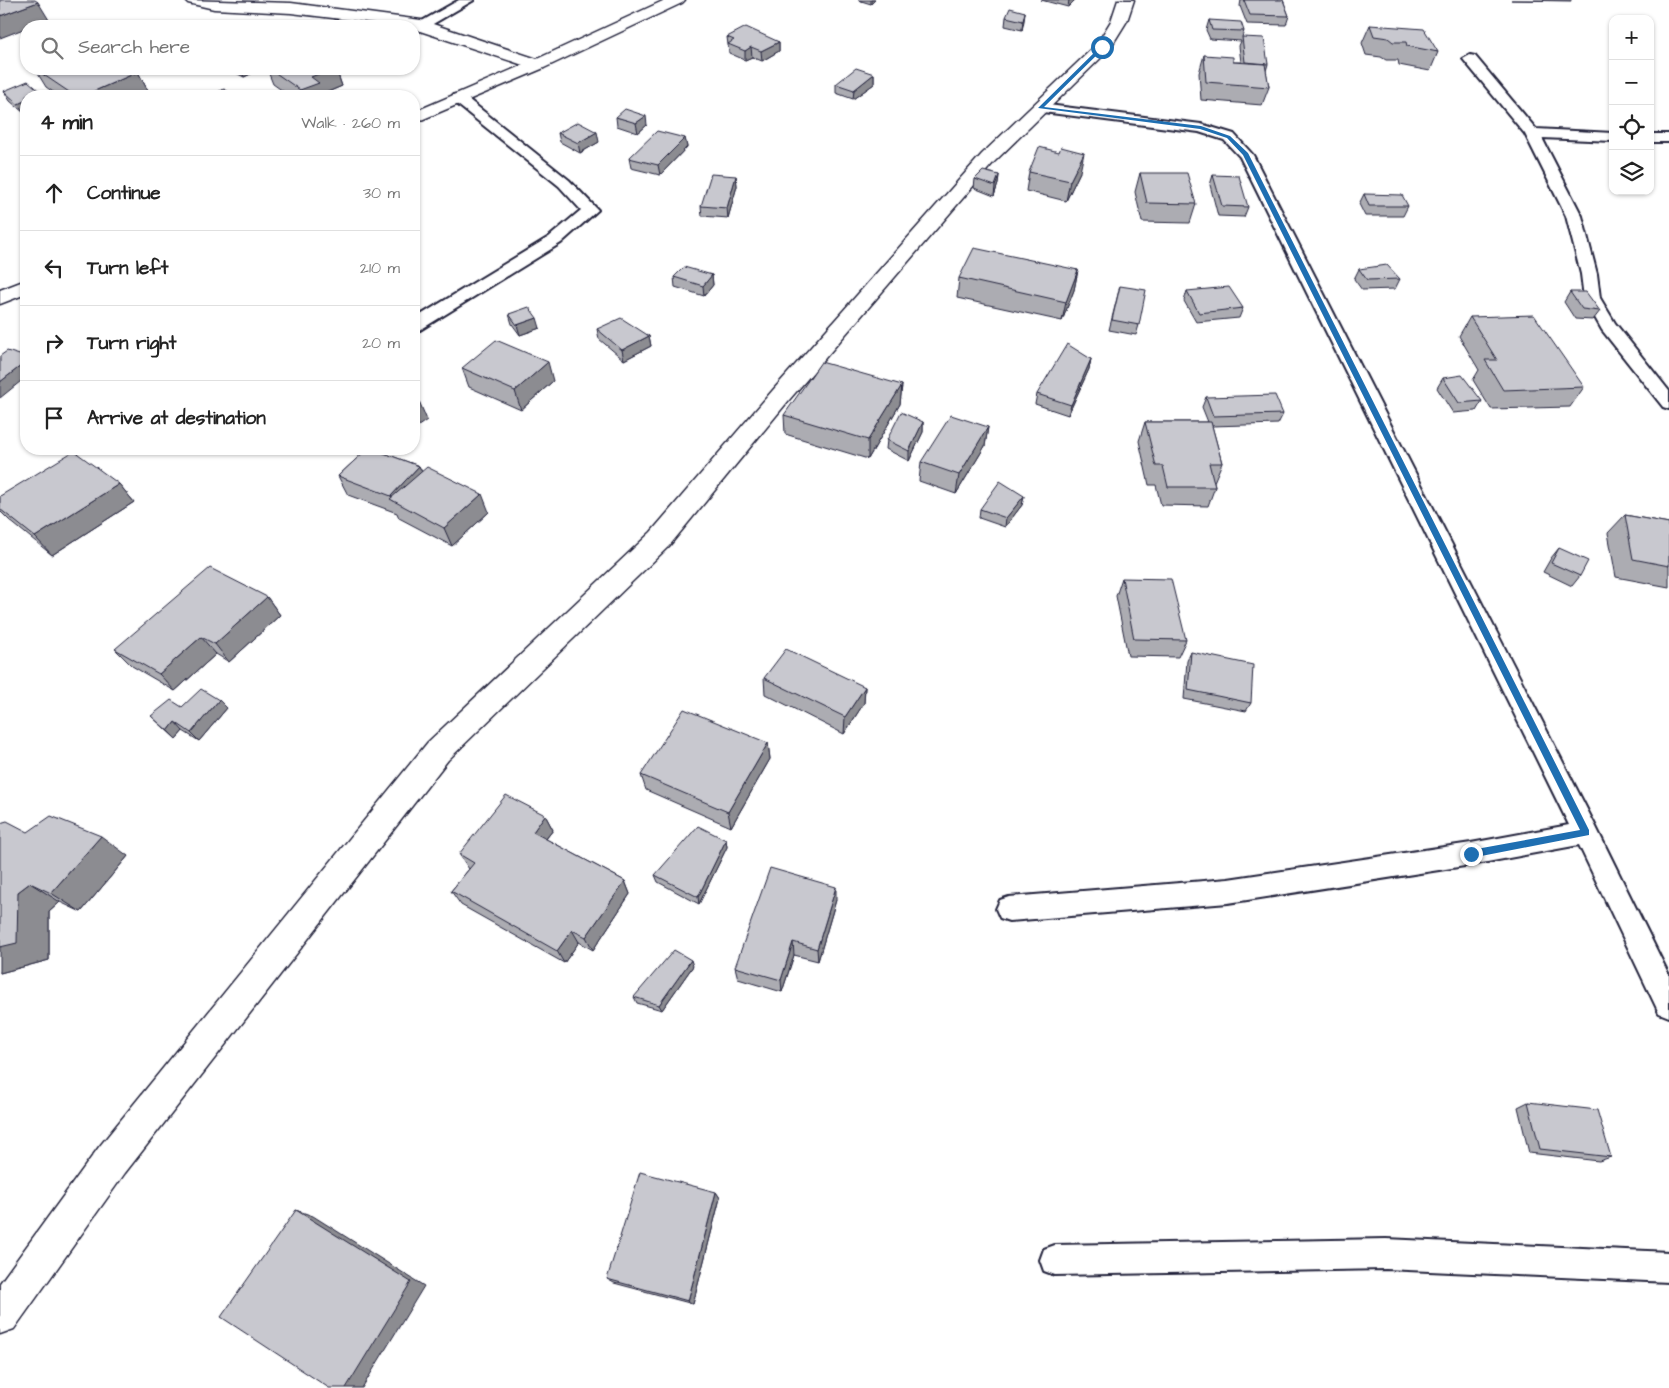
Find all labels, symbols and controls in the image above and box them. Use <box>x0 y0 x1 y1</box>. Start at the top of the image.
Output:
map controls <box>1609 15 1654 195</box>
button: + <box>1609 15 1654 60</box>
search box <box>20 20 420 75</box>
icon: search <box>38 34 66 62</box>
text: Search here <box>78 34 190 61</box>
route start <box>1091 36 1114 59</box>
button: − <box>1609 60 1654 105</box>
button: locate <box>1609 105 1654 150</box>
text: 4 min <box>40 108 93 137</box>
text: Walk · 260 m <box>301 112 400 134</box>
button: layers <box>1609 150 1654 195</box>
icon: ahead <box>40 179 68 207</box>
text: Continue <box>87 180 161 207</box>
text: 30 m <box>363 182 400 204</box>
icon: left <box>40 254 68 282</box>
text: Turn left <box>87 255 168 282</box>
text: 210 m <box>360 257 400 279</box>
icon: right <box>40 329 68 357</box>
text: Turn right <box>87 330 176 357</box>
text: 20 m <box>362 332 400 354</box>
icon: arrive <box>40 404 68 432</box>
text: Arrive at destination <box>87 405 266 432</box>
route end <box>1460 843 1483 866</box>

